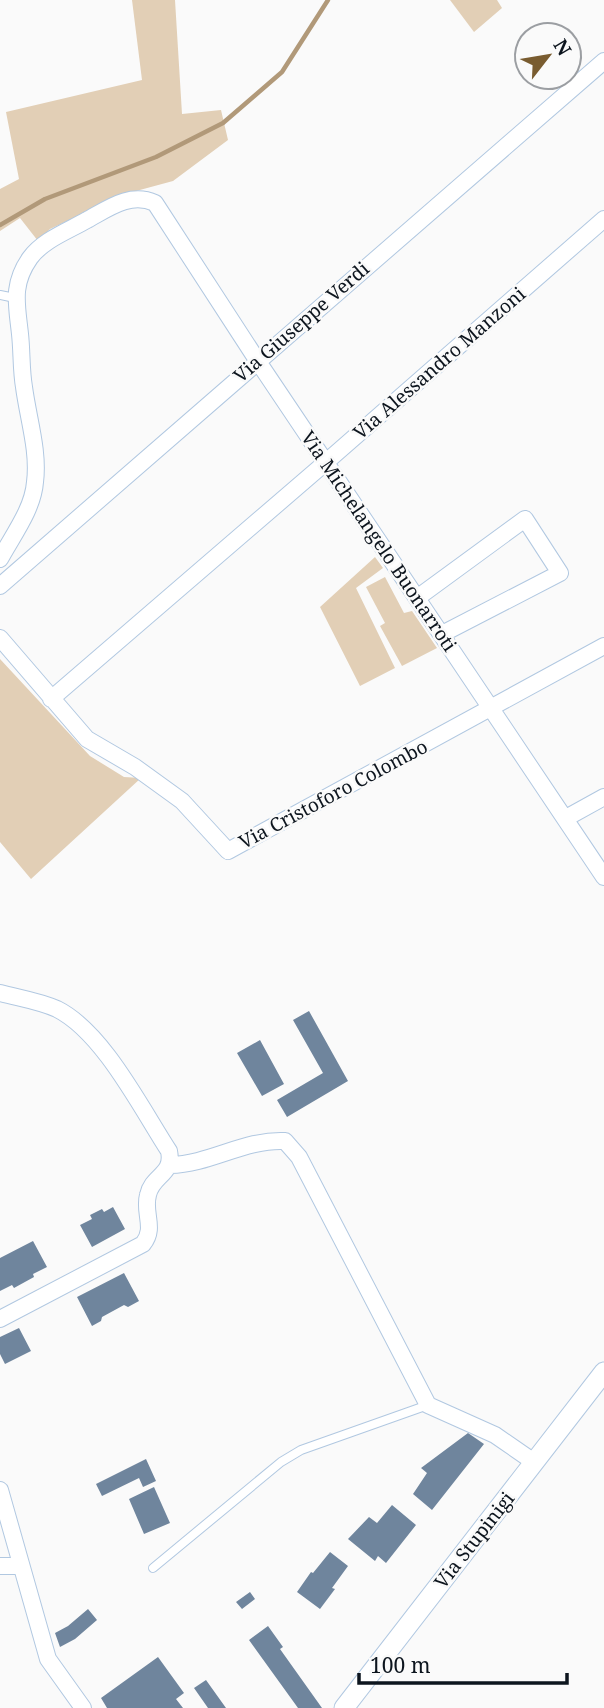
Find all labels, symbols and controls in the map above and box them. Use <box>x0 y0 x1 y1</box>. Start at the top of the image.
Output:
north arrow <box>513 21 583 91</box>
text: N <box>548 34 578 60</box>
street label: Via Giuseppe Verdi <box>228 256 374 388</box>
street label: Via Alessandro Manzoni <box>347 281 531 445</box>
street label: Via Michelangelo Buonarroti <box>295 426 463 656</box>
street label: Via Cristoforo Colombo <box>234 733 432 855</box>
street label: Via Stupinigi <box>428 1486 520 1594</box>
scale bar <box>359 1642 567 1686</box>
text: 100 m <box>370 1651 431 1679</box>

